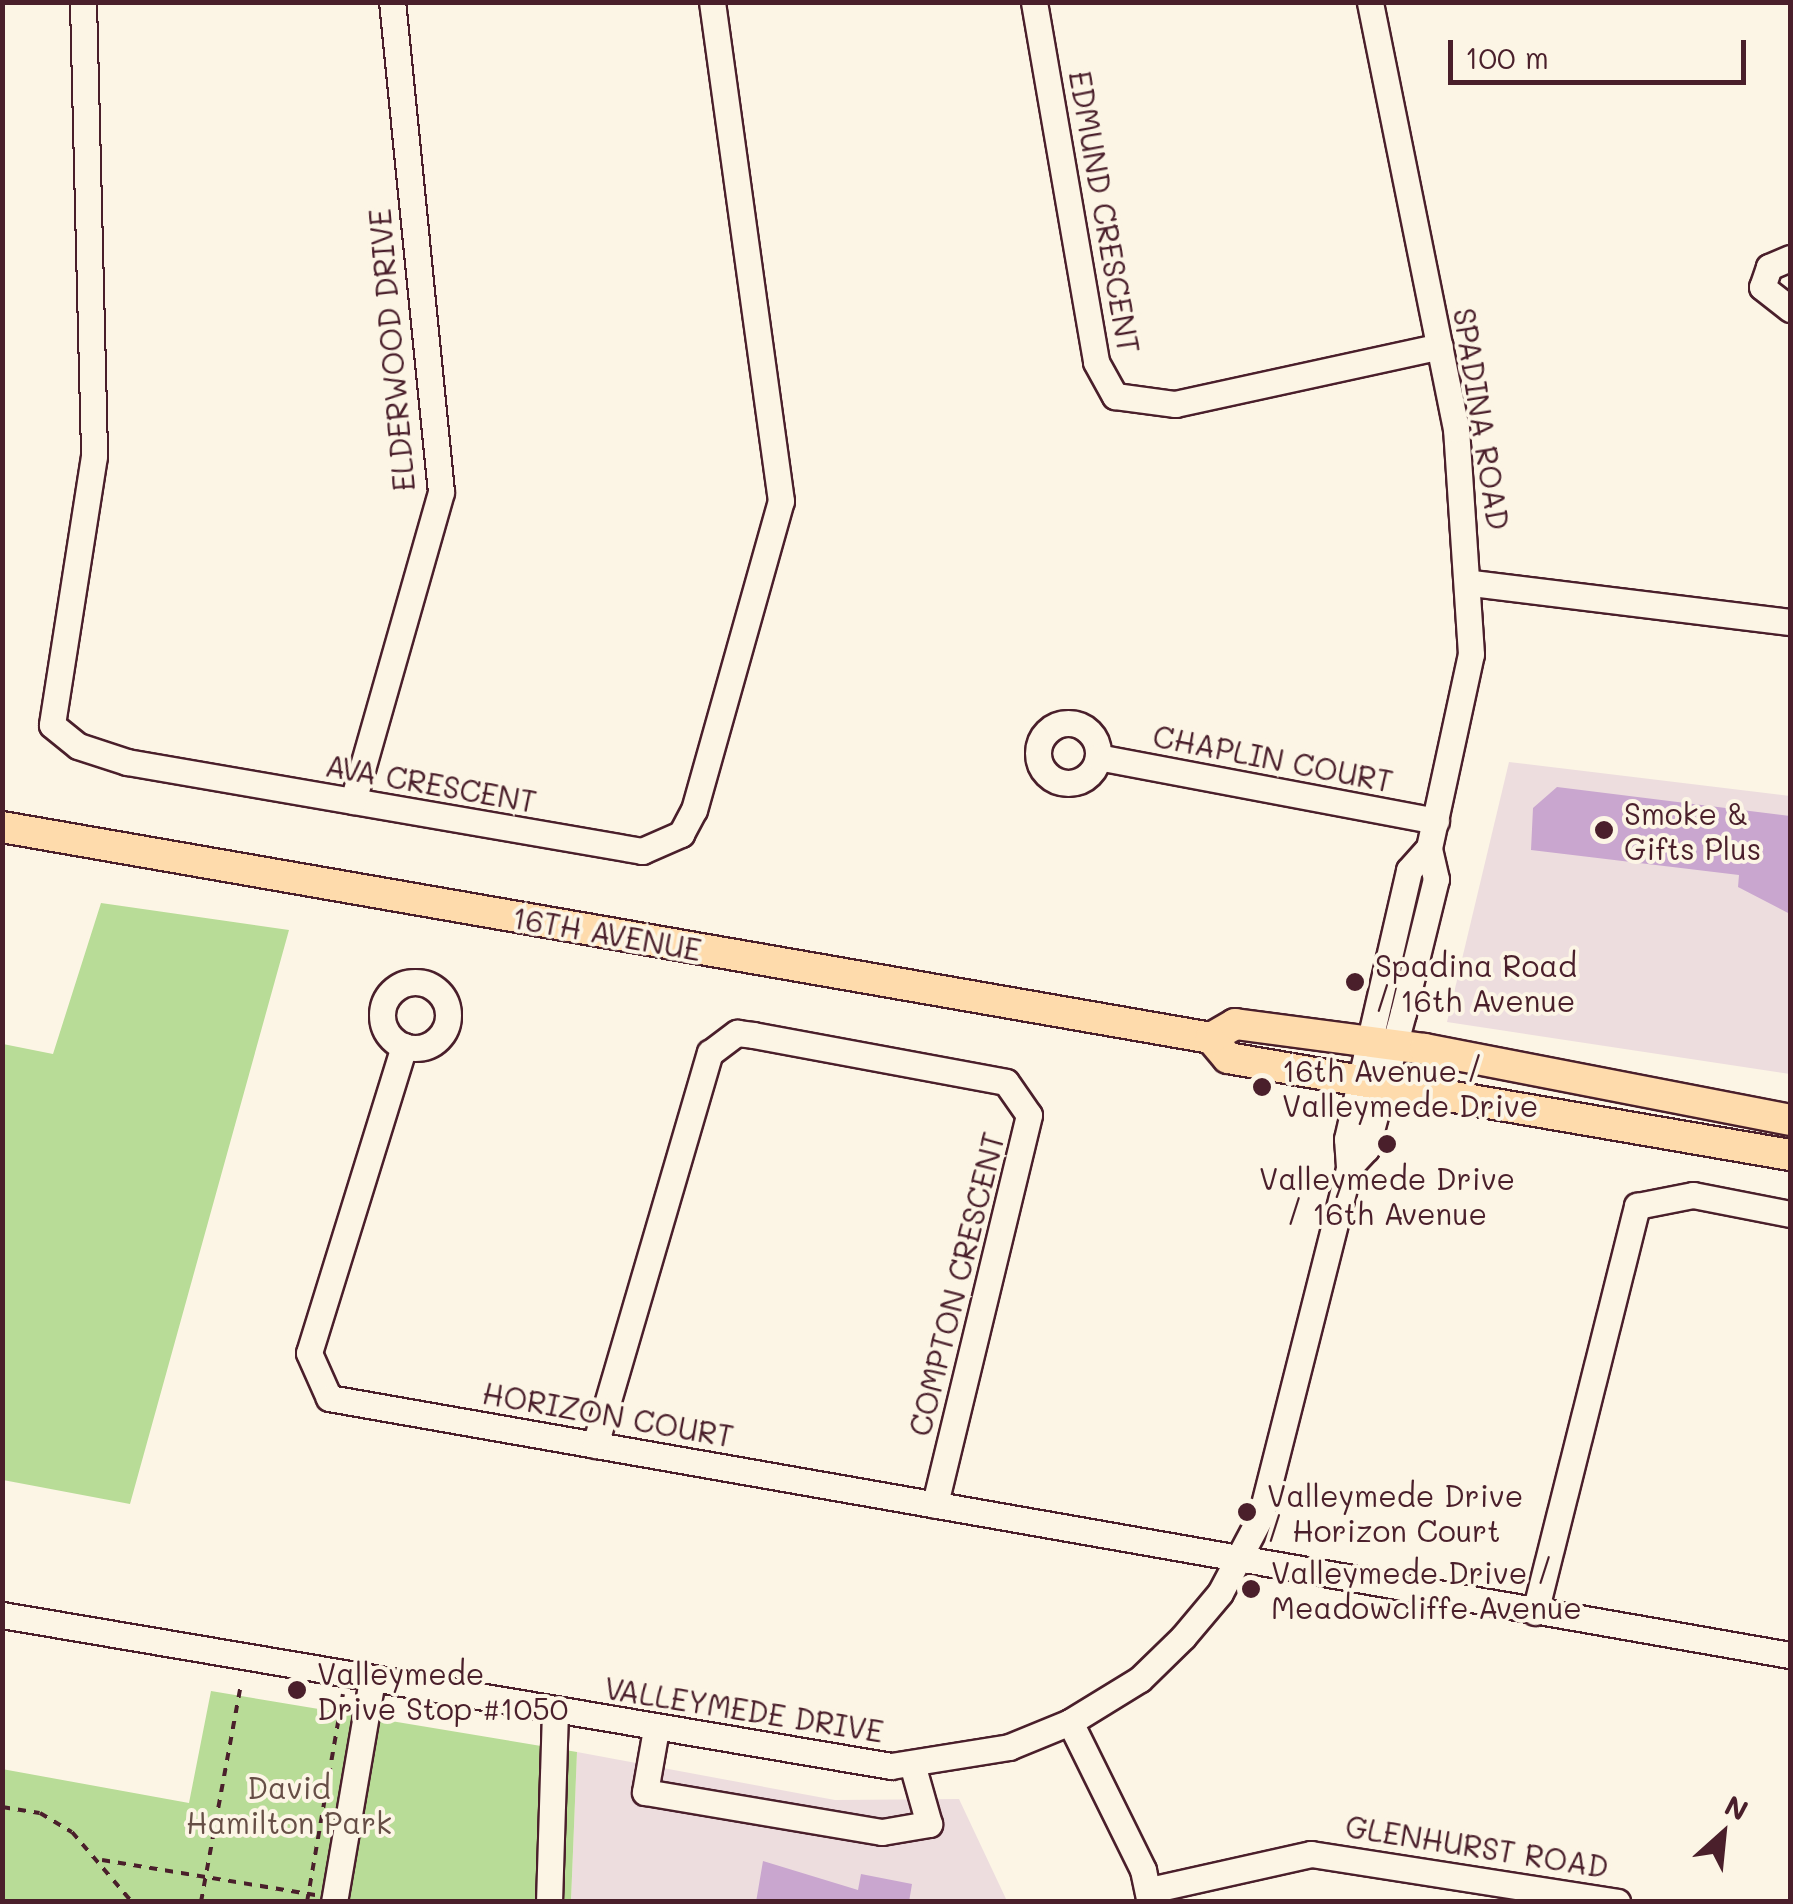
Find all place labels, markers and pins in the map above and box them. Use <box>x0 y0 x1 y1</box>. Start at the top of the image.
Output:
place label: Smoke & Gifts Plus <box>1624 795 1761 866</box>
marker: Smoke & Gifts Plus <box>1593 819 1615 841</box>
place label: Spadina Road / 16th Avenue <box>1375 947 1577 1018</box>
marker: Spadina Road / 16th Avenue <box>1344 971 1366 993</box>
place label: 16th Avenue / Valleymede Drive <box>1282 1052 1538 1122</box>
marker: 16th Avenue / Valleymede Drive <box>1251 1076 1273 1098</box>
marker: Valleymede Drive / 16th Avenue <box>1376 1133 1398 1155</box>
place label: Valleymede Drive / 16th Avenue <box>1259 1160 1515 1230</box>
place label: Valleymede Drive / Horizon Court <box>1267 1477 1523 1548</box>
marker: Valleymede Drive / Horizon Court <box>1236 1501 1258 1523</box>
place label: Valleymede Drive / Meadowcliffe Avenue <box>1271 1554 1582 1624</box>
marker: Valleymede Drive / Meadowcliffe Avenue <box>1240 1578 1262 1600</box>
place label: Valleymede Drive Stop #1050 <box>317 1655 568 1726</box>
marker: Valleymede Drive Stop #1050 <box>286 1679 308 1701</box>

